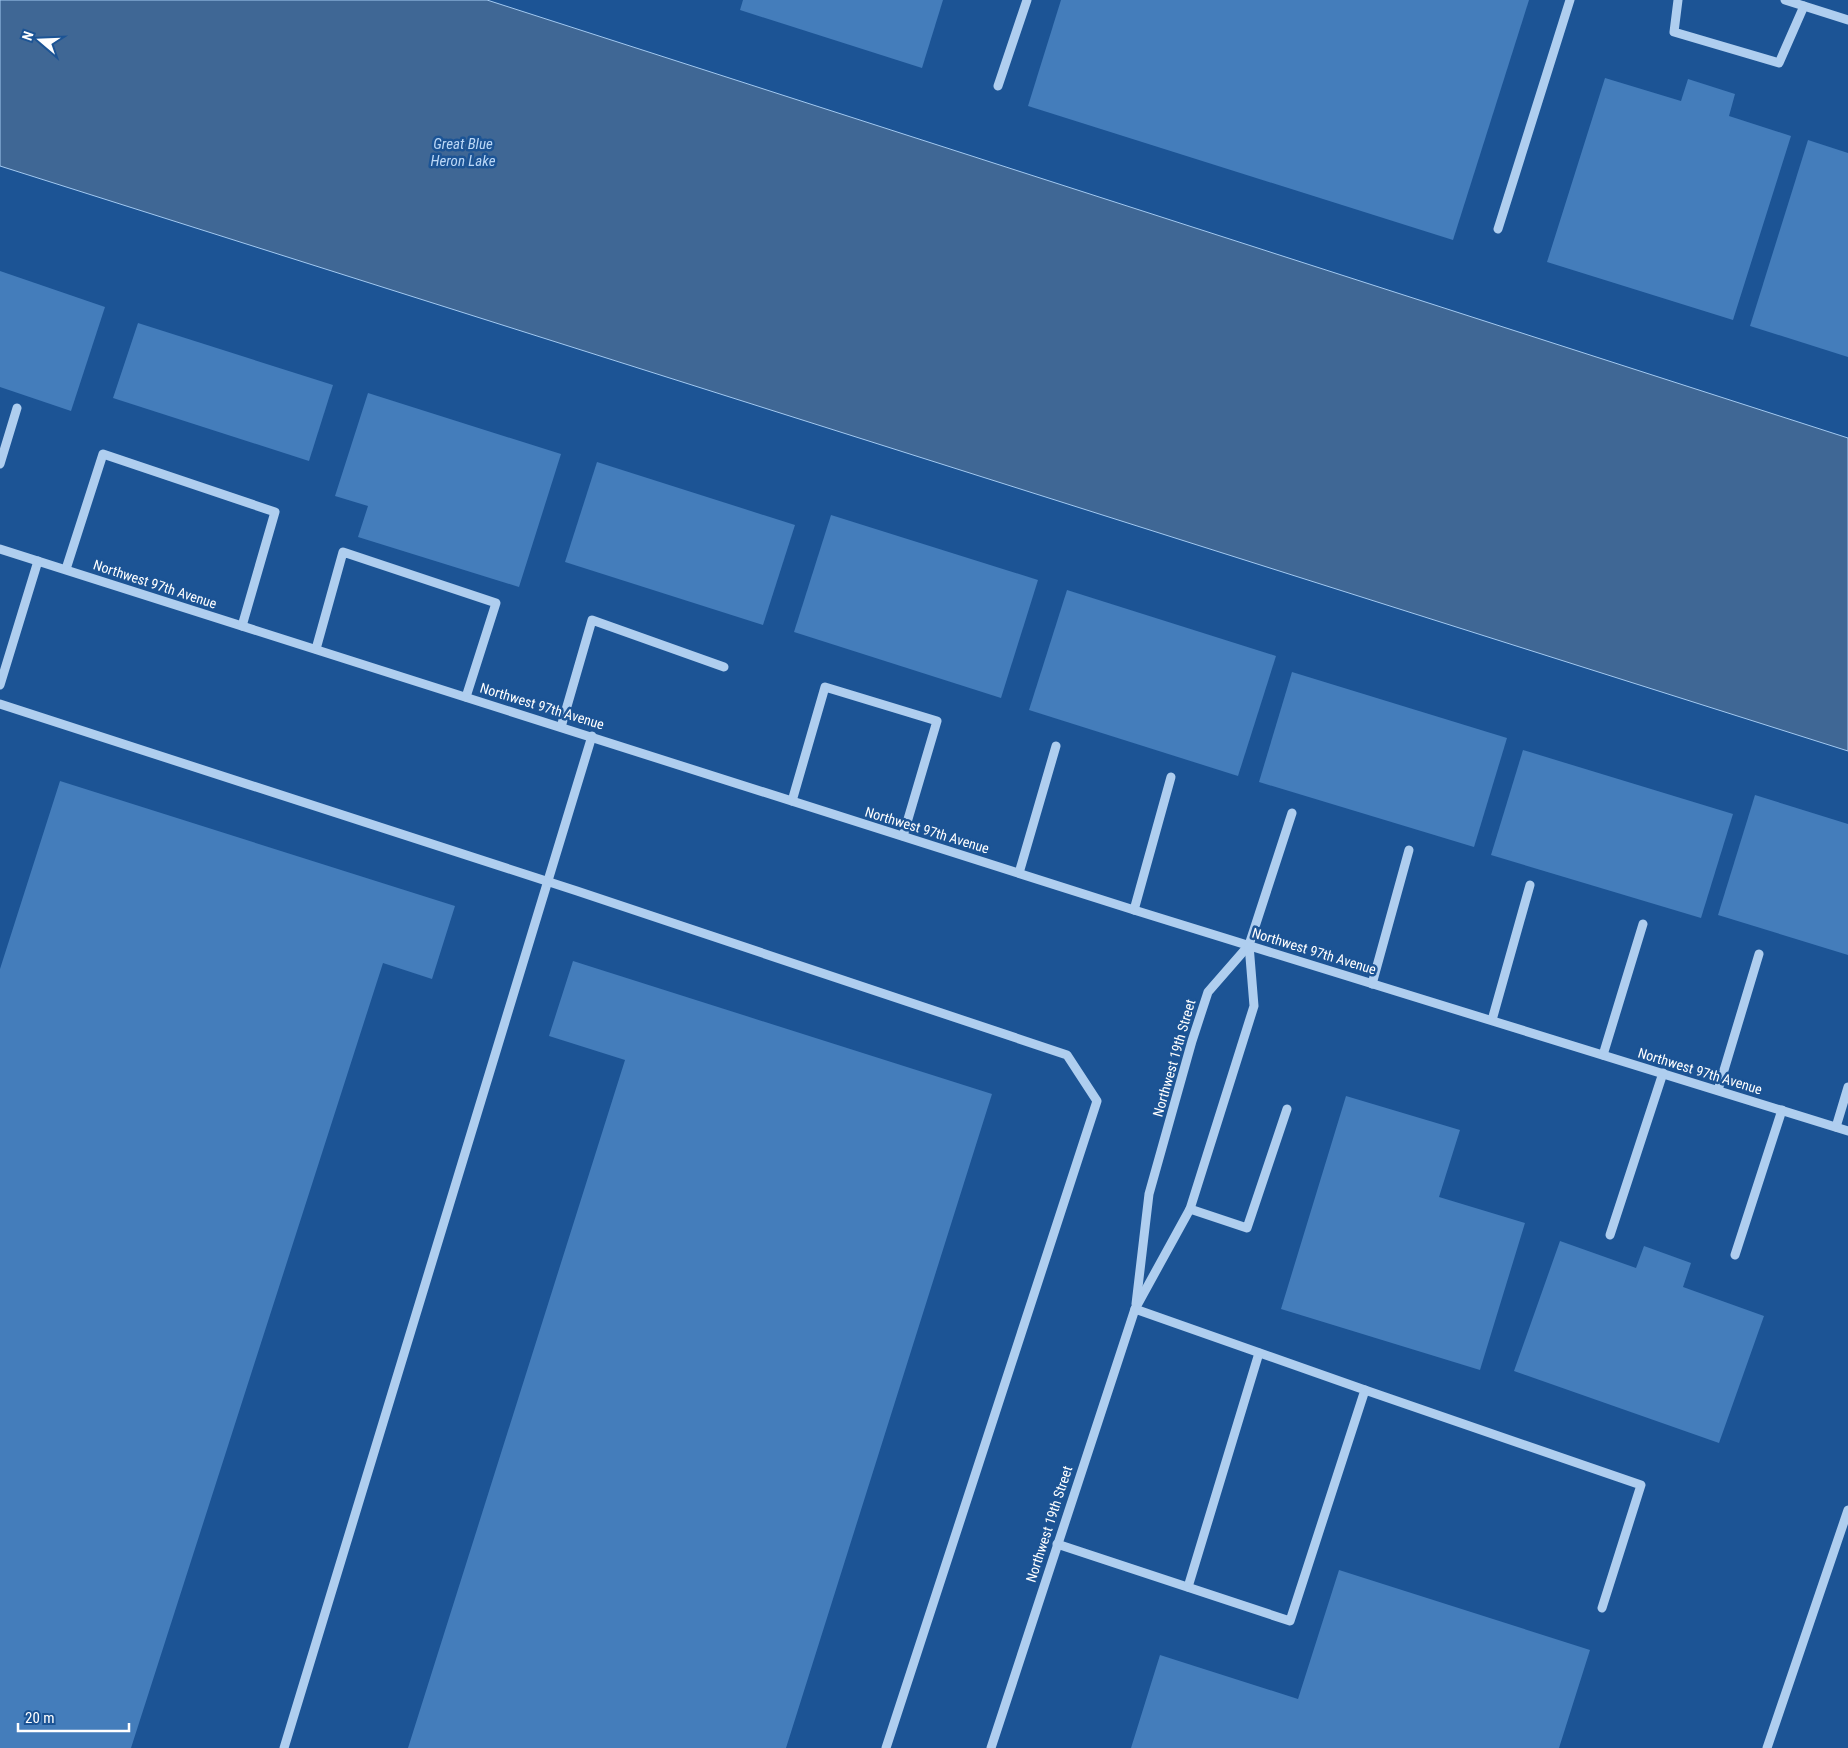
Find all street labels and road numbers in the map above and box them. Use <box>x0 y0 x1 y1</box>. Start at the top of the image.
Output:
street label: Northwest 97th Avenue <box>91 556 219 612</box>
street label: Northwest 97th Avenue <box>478 680 606 733</box>
street label: Northwest 97th Avenue <box>863 804 991 857</box>
street label: Northwest 97th Avenue <box>1250 925 1378 978</box>
street label: Northwest 19th Street <box>1150 997 1198 1119</box>
street label: Northwest 97th Avenue <box>1636 1045 1764 1098</box>
street label: Northwest 19th Street <box>1023 1464 1075 1584</box>

